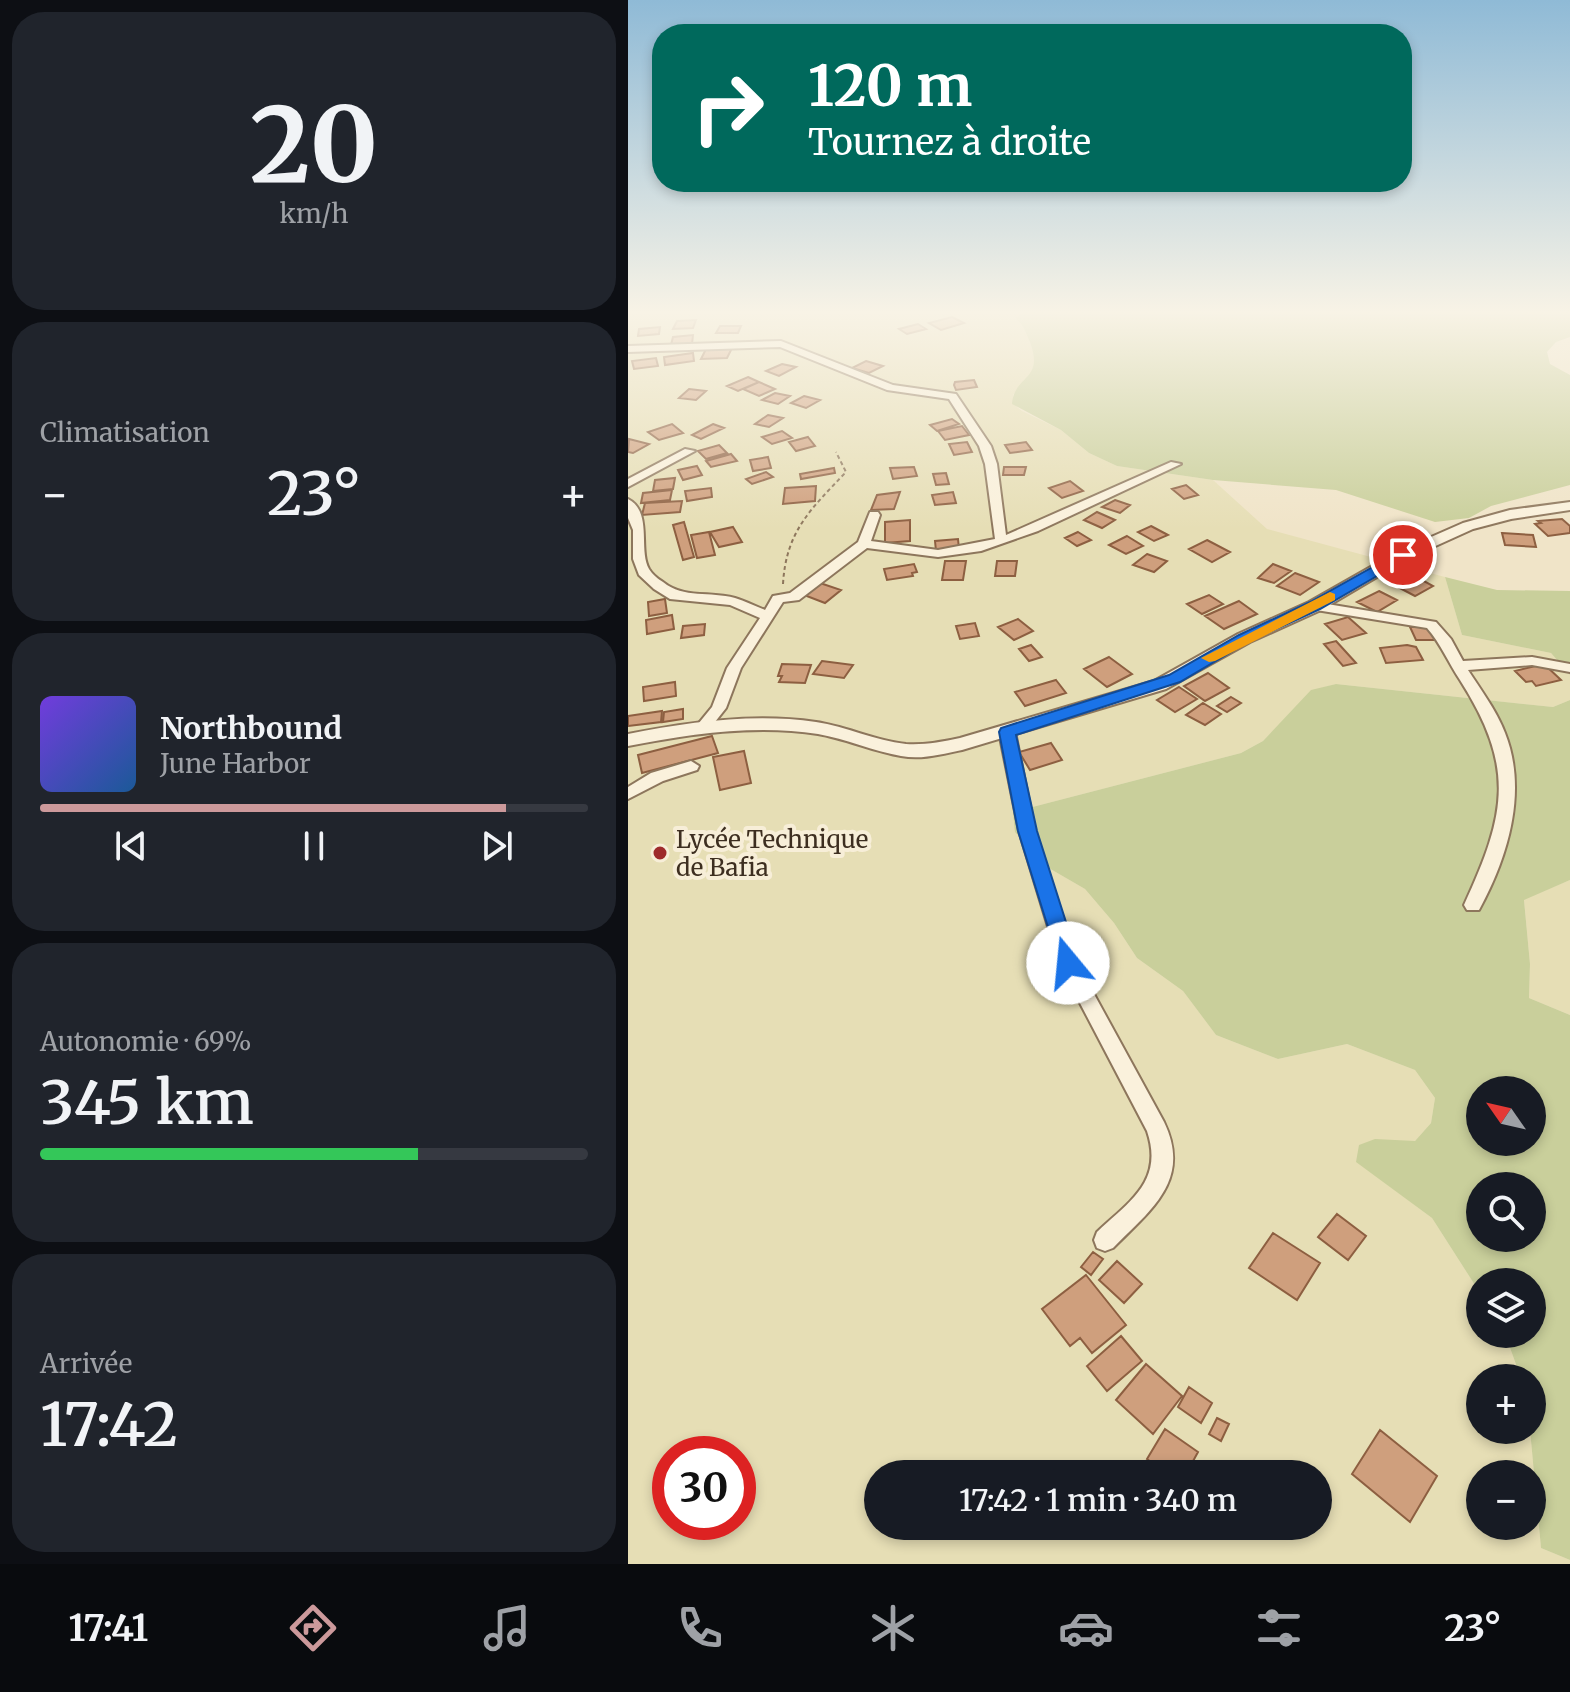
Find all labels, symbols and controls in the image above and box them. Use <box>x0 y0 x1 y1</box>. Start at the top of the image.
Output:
text: 120 m <box>808 51 972 121</box>
icon: right <box>676 56 780 160</box>
text: 20 <box>250 80 378 210</box>
text: Tournez à droite <box>808 120 1091 165</box>
text: km/h <box>280 197 348 230</box>
text: Climatisation <box>40 416 210 449</box>
text: 23° <box>267 456 361 531</box>
text: − <box>40 467 69 522</box>
text: + <box>559 467 588 522</box>
pin <box>1369 521 1437 589</box>
icon: arrive <box>1381 533 1425 577</box>
text: Northbound <box>160 709 342 747</box>
text: June Harbor <box>160 747 311 780</box>
icon: previous <box>109 824 153 868</box>
icon: pause <box>292 824 336 868</box>
icon: next <box>475 824 519 868</box>
place label: Lycée Technique de Bafia <box>676 824 868 883</box>
marker: Lycée Technique de Bafia <box>651 844 669 862</box>
position arrow <box>1026 921 1110 1005</box>
text: Autonomie · 69% <box>40 1025 251 1058</box>
text: 345 km <box>40 1065 254 1140</box>
north arrow <box>1466 1076 1546 1156</box>
map controls <box>1466 1076 1546 1540</box>
button: search <box>1466 1172 1546 1252</box>
button: layers <box>1466 1268 1546 1348</box>
text: Arrivée <box>40 1347 132 1380</box>
button: + <box>1466 1364 1546 1444</box>
text: 17:42 <box>40 1387 178 1462</box>
speed limit sign: 30 <box>652 1436 756 1540</box>
button: − <box>1466 1460 1546 1540</box>
text: 17:42 · 1 min · 340 m <box>959 1481 1237 1519</box>
icon: directions <box>285 1600 341 1656</box>
icon: music <box>479 1600 535 1656</box>
icon: phone <box>672 1600 728 1656</box>
icon: climate <box>865 1600 921 1656</box>
icon: car <box>1058 1600 1114 1656</box>
icon: filters <box>1251 1600 1307 1656</box>
text: 17:41 <box>69 1606 148 1651</box>
text: 23° <box>1444 1606 1501 1651</box>

